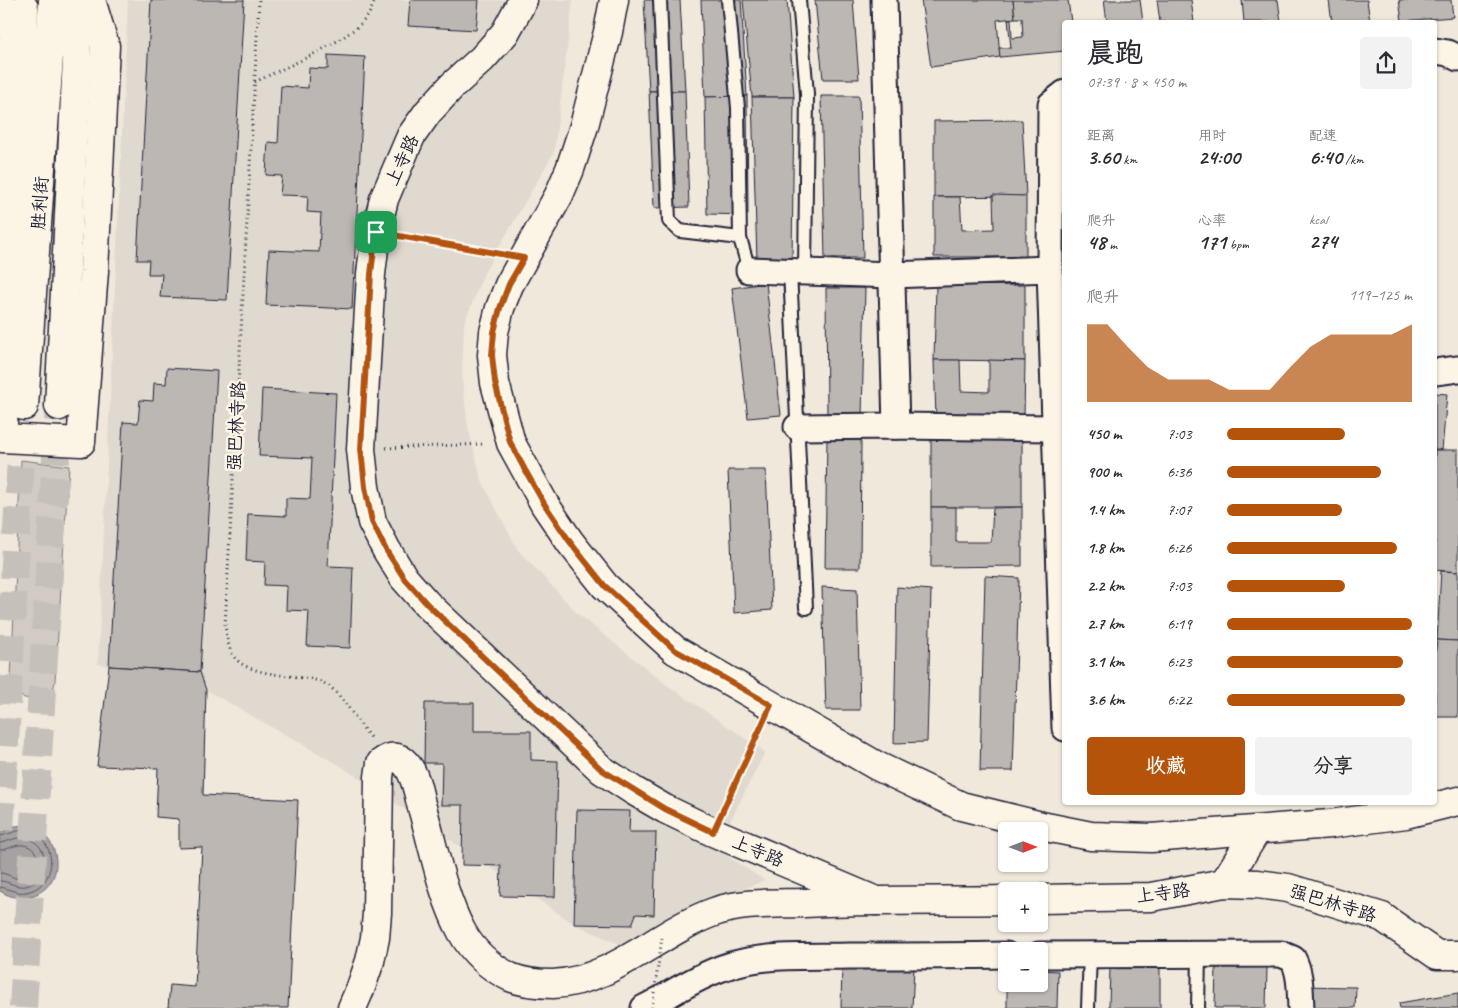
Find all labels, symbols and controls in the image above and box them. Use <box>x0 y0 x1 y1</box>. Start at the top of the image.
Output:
text: 晨跑 <box>1087 35 1143 70</box>
button: share <box>1360 37 1412 89</box>
text: 07:39 · 8 × 450 m <box>1087 72 1186 92</box>
text: 距离 <box>1087 127 1115 144</box>
text: 用时 <box>1198 127 1226 144</box>
text: 配速 <box>1309 127 1337 144</box>
street label: 上寺路 <box>381 131 423 189</box>
text: 3.60 <box>1087 144 1120 170</box>
text: 24:00 <box>1198 144 1240 170</box>
text: 6:40 <box>1309 144 1342 170</box>
text: km <box>1120 151 1137 168</box>
text: /km <box>1342 151 1364 168</box>
street label: 胜利街 <box>27 175 53 231</box>
pin <box>355 211 397 253</box>
text: kcal <box>1309 211 1328 228</box>
text: 爬升 <box>1087 212 1115 229</box>
text: 心率 <box>1198 212 1226 229</box>
icon: arrive <box>362 218 390 246</box>
text: 274 <box>1309 228 1337 254</box>
text: 48 <box>1087 229 1106 255</box>
text: 171 <box>1198 229 1226 255</box>
text: m <box>1106 236 1117 253</box>
text: bpm <box>1226 236 1249 253</box>
text: 119–125 m <box>1349 285 1412 305</box>
text: 爬升 <box>1087 287 1119 307</box>
street label: 强巴林寺路 <box>223 380 249 472</box>
text: 450 m <box>1087 424 1121 444</box>
text: 7:03 <box>1167 424 1192 444</box>
text: 900 m <box>1087 462 1121 482</box>
text: 6:36 <box>1167 462 1192 482</box>
text: 1.4 km <box>1087 500 1124 520</box>
text: 7:07 <box>1167 500 1192 520</box>
text: 1.8 km <box>1087 538 1124 558</box>
text: 6:26 <box>1167 538 1192 558</box>
text: 2.2 km <box>1087 576 1124 596</box>
text: 7:03 <box>1167 576 1192 596</box>
text: 2.7 km <box>1087 614 1124 634</box>
text: 6:19 <box>1167 614 1192 634</box>
text: 3.1 km <box>1087 652 1124 672</box>
text: 6:23 <box>1167 652 1192 672</box>
text: 3.6 km <box>1087 690 1125 710</box>
text: 6:22 <box>1167 690 1192 710</box>
button: 收藏 <box>1087 737 1245 795</box>
button: 分享 <box>1255 737 1412 795</box>
north arrow <box>998 822 1048 872</box>
map controls <box>998 822 1048 992</box>
street label: 上寺路 <box>729 830 787 872</box>
street label: 上寺路 <box>1135 879 1191 907</box>
street label: 强巴林寺路 <box>1287 879 1379 927</box>
button: + <box>998 882 1048 932</box>
button: − <box>998 942 1048 992</box>

